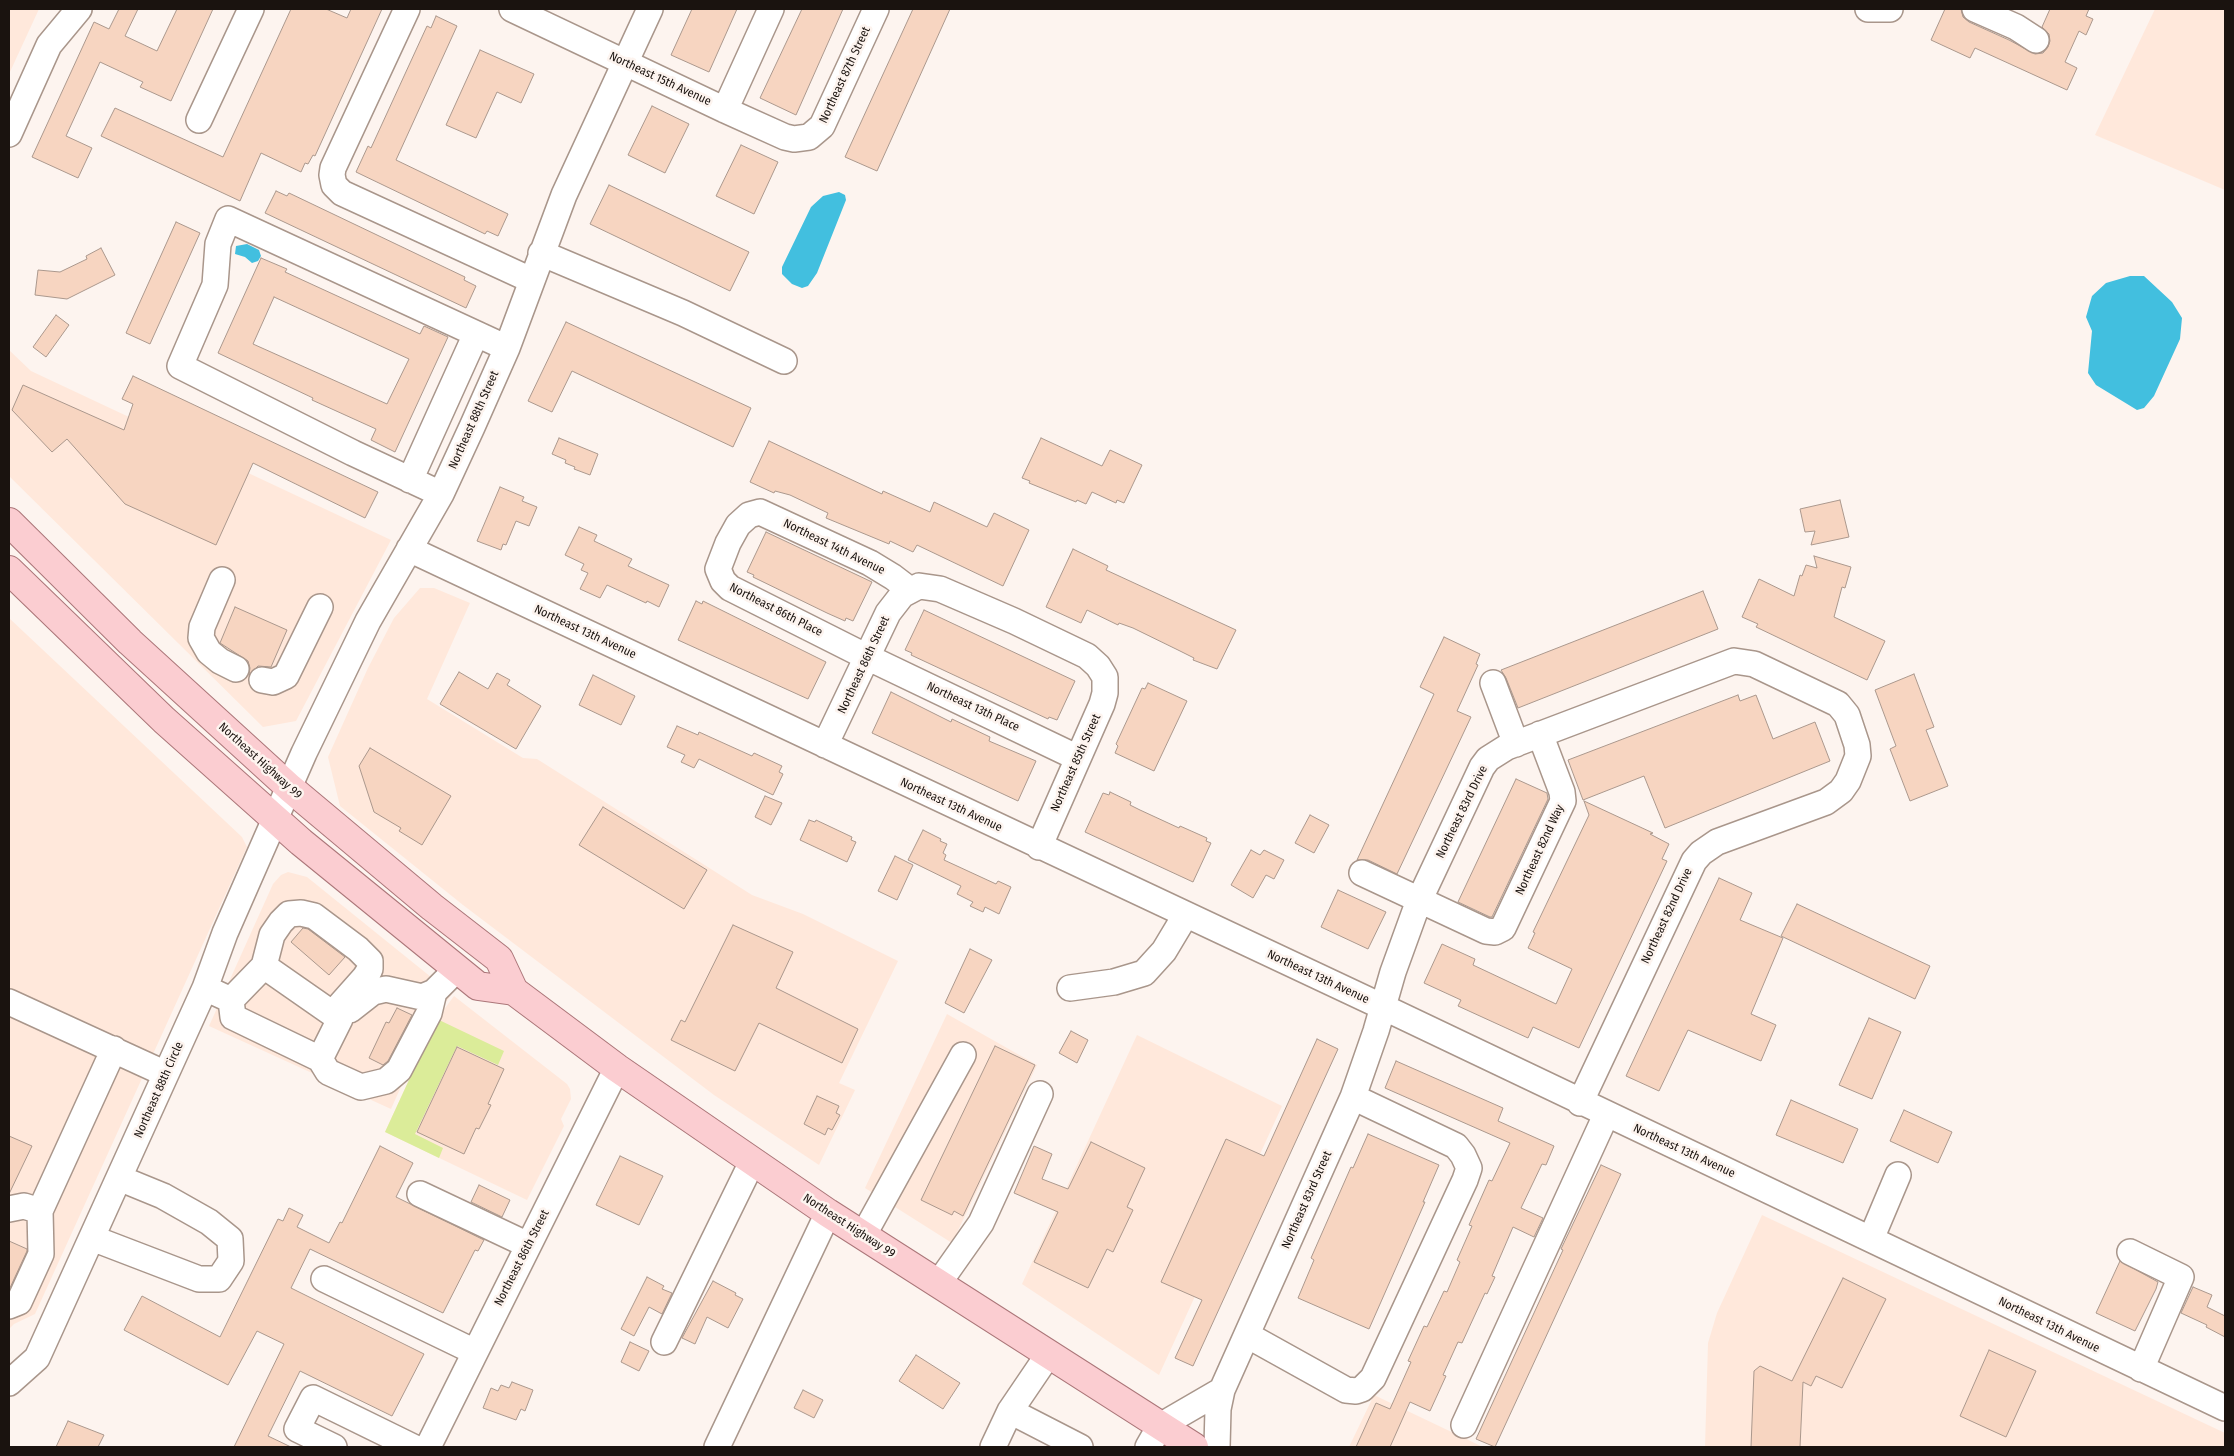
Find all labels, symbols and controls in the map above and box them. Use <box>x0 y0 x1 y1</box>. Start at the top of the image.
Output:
street label: Northeast 87th Street <box>816 24 874 126</box>
street label: Northeast 15th Avenue <box>607 49 713 109</box>
street label: Northeast 88th Street <box>446 369 502 471</box>
street label: Northeast 14th Avenue <box>781 516 887 578</box>
street label: Northeast 86th Place <box>727 580 825 640</box>
street label: Northeast 13th Avenue <box>532 602 638 662</box>
street label: Northeast 86th Street <box>835 614 893 716</box>
street label: Northeast 13th Place <box>924 679 1022 735</box>
street label: Northeast 85th Street <box>1048 712 1104 814</box>
street label: Northeast Highway 99 <box>215 720 305 802</box>
street label: Northeast 83rd Drive <box>1433 763 1491 861</box>
street label: Northeast 13th Avenue <box>898 775 1004 835</box>
street label: Northeast 82nd Way <box>1513 803 1567 897</box>
street label: Northeast 82nd Drive <box>1639 866 1695 966</box>
street label: Northeast 13th Avenue <box>1265 947 1371 1007</box>
street label: Northeast 88th Circle <box>131 1040 187 1140</box>
street label: Northeast 13th Avenue <box>1631 1121 1737 1181</box>
street label: Northeast 83rd Street <box>1279 1149 1335 1251</box>
street label: Northeast Highway 99 <box>800 1191 898 1261</box>
street label: Northeast 86th Street <box>492 1207 552 1309</box>
street label: Northeast 13th Avenue <box>1996 1294 2102 1356</box>

